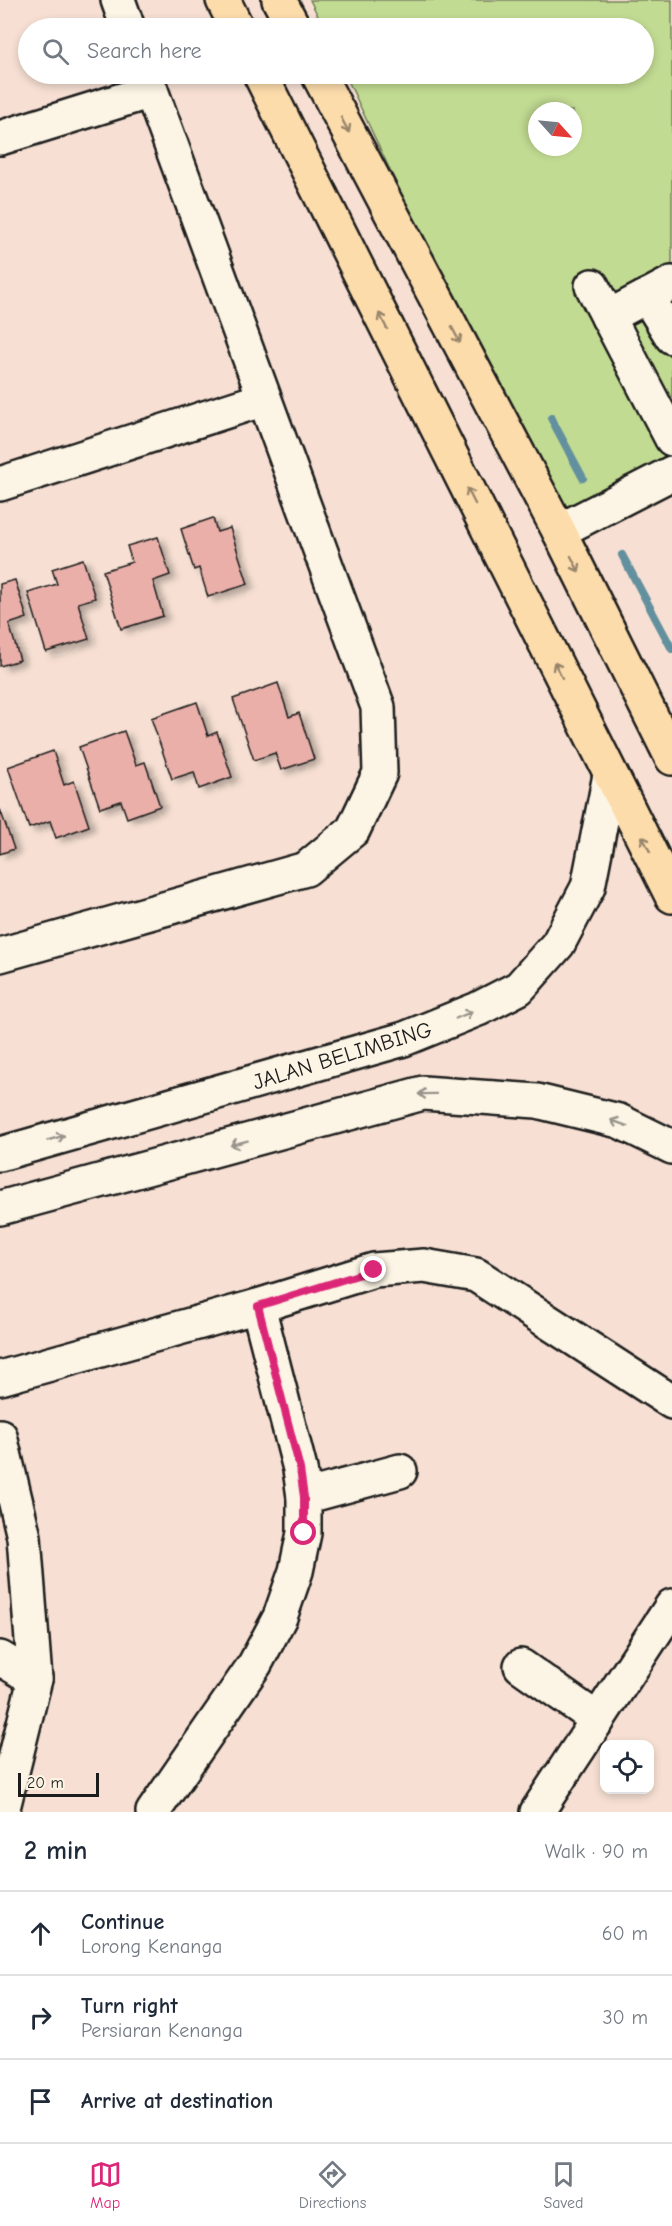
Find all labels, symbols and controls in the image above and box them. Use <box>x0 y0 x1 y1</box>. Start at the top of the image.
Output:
search box <box>18 18 654 84</box>
icon: search <box>39 35 72 68</box>
text: Search here <box>87 38 202 64</box>
north arrow <box>528 102 582 156</box>
one-way arrow <box>340 116 351 134</box>
one-way arrow <box>377 313 389 331</box>
one-way arrow <box>450 326 462 343</box>
one-way arrow <box>464 487 476 505</box>
one-way arrow <box>570 554 582 572</box>
one-way arrow <box>552 662 564 679</box>
one-way arrow <box>639 836 651 854</box>
one-way arrow <box>454 1009 472 1020</box>
street label: JALAN BELIMBING <box>250 1016 435 1096</box>
one-way arrow <box>418 1088 438 1100</box>
one-way arrow <box>610 1116 629 1127</box>
one-way arrow <box>46 1132 65 1143</box>
one-way arrow <box>230 1138 249 1149</box>
route end <box>360 1256 386 1282</box>
route start <box>290 1519 316 1545</box>
map controls <box>600 1740 654 1794</box>
button: locate <box>600 1740 654 1794</box>
scale bar <box>18 1770 99 1798</box>
text: 20 m <box>27 1774 64 1792</box>
text: 2 min <box>24 1836 87 1866</box>
text: Walk · 90 m <box>545 1840 648 1863</box>
text: Continue <box>81 1909 164 1935</box>
icon: ahead <box>24 1917 57 1950</box>
text: 60 m <box>602 1922 648 1945</box>
text: Lorong Kenanga <box>81 1935 222 1958</box>
text: Turn right <box>81 1993 178 2019</box>
icon: right <box>24 2001 57 2034</box>
text: 30 m <box>602 2006 648 2029</box>
text: Persiaran Kenanga <box>81 2019 243 2042</box>
icon: arrive <box>24 2085 57 2118</box>
text: Arrive at destination <box>81 2088 273 2114</box>
tab: Map <box>89 2158 122 2212</box>
tab: Directions <box>299 2158 366 2212</box>
tab: Saved <box>543 2158 583 2212</box>

